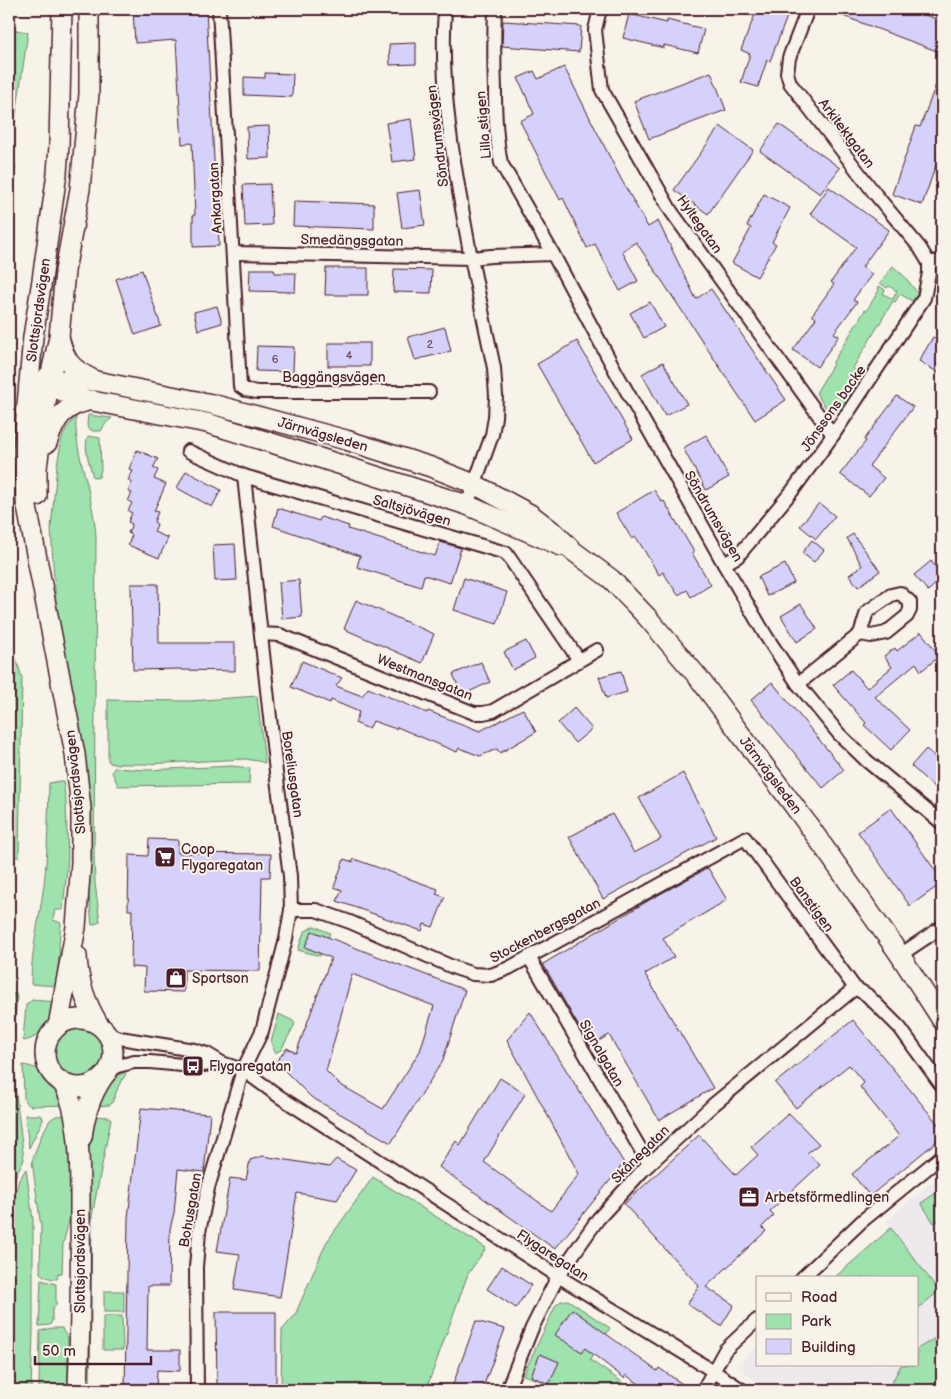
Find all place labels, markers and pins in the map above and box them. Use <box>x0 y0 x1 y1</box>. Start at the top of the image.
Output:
place label: Coop Flygaregatan <box>181 841 263 874</box>
supermarket icon: Coop Flygaregatan <box>153 845 177 869</box>
shop icon: Sportson <box>164 966 188 990</box>
place label: Sportson <box>192 970 249 987</box>
bus stop icon: Flygaregatan <box>181 1054 205 1078</box>
place label: Flygaregatan <box>209 1058 291 1075</box>
office icon: Arbetsförmedlingen <box>737 1185 761 1209</box>
place label: Arbetsförmedlingen <box>765 1189 889 1206</box>

